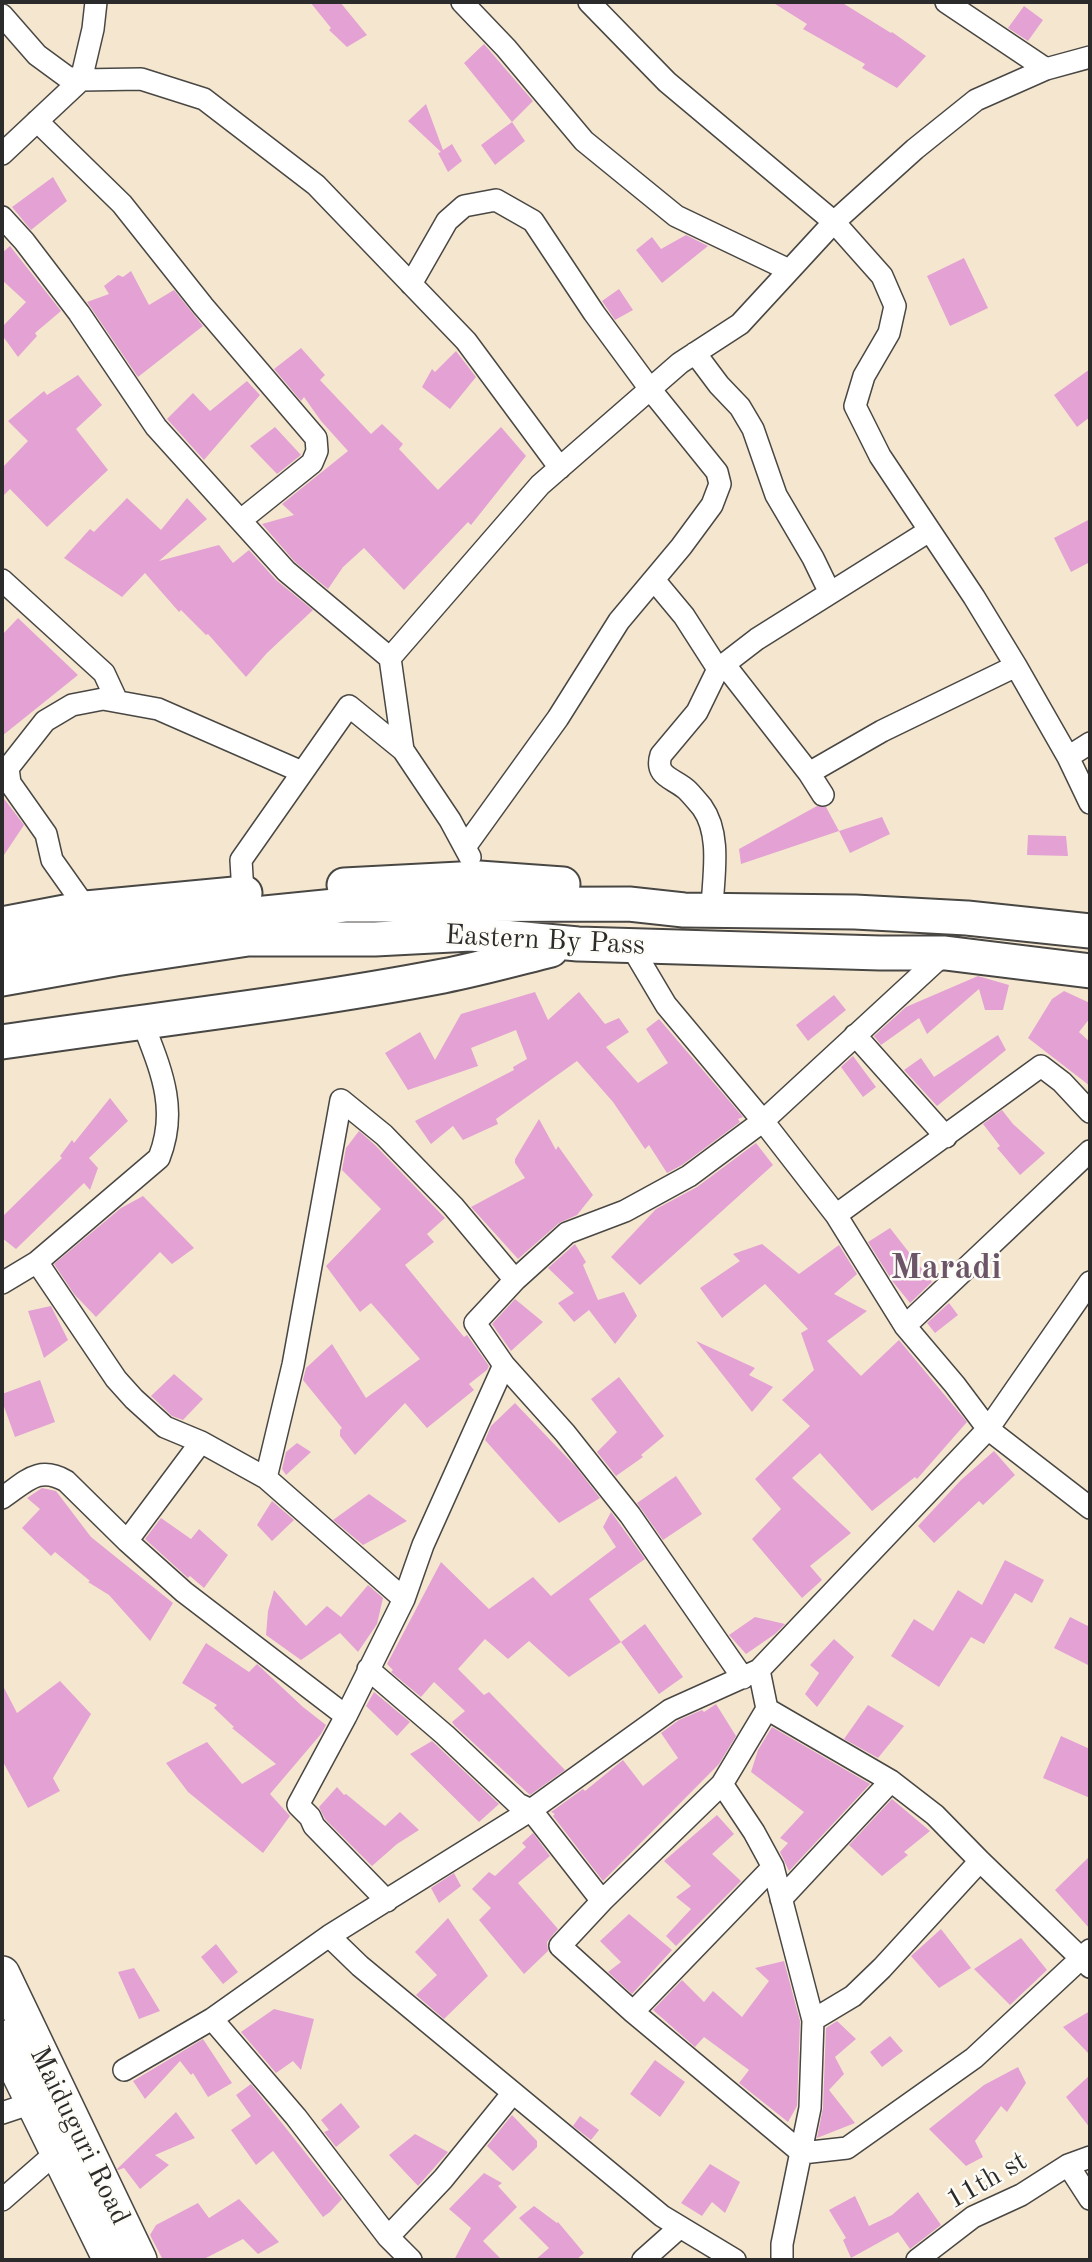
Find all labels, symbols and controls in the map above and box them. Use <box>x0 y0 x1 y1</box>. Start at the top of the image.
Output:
street label: Eastern By Pass <box>444 919 646 963</box>
district label: Maradi <box>890 1248 1002 1290</box>
street label: Maiduguri Road <box>21 2042 137 2230</box>
street label: 11th st <box>941 2145 1033 2217</box>

